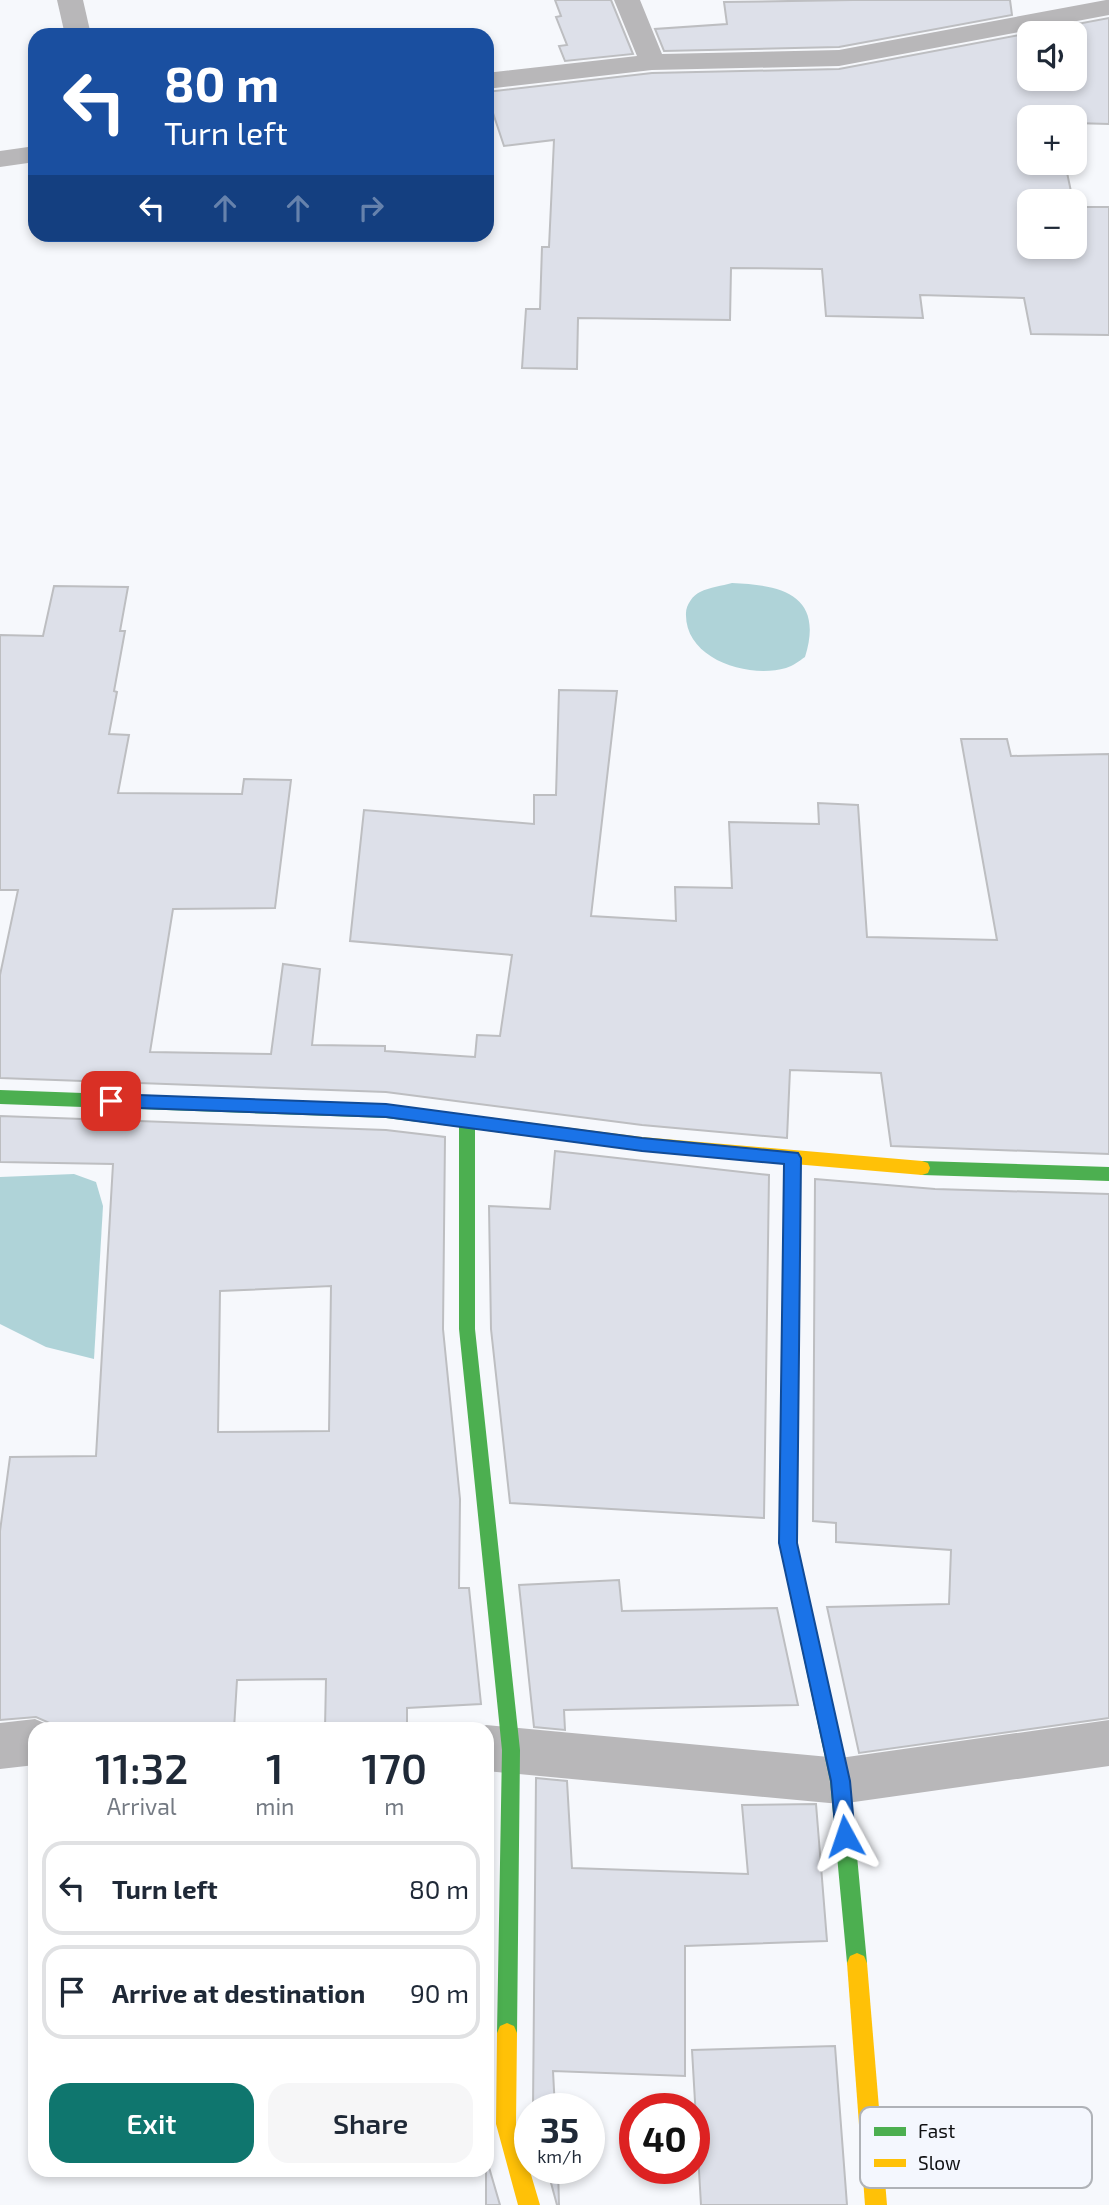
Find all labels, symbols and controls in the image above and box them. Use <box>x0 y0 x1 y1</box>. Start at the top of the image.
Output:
map controls <box>1017 21 1087 259</box>
button: sound <box>1017 21 1087 91</box>
text: 80 m <box>164 53 279 112</box>
icon: left <box>49 56 140 147</box>
button: + <box>1017 105 1087 175</box>
text: Turn left <box>164 113 288 151</box>
icon: left <box>133 189 171 227</box>
icon: ahead <box>206 189 244 227</box>
icon: ahead <box>279 189 317 227</box>
icon: right <box>352 189 390 227</box>
button: − <box>1017 189 1087 259</box>
pin <box>81 1071 141 1131</box>
icon: arrive <box>92 1082 130 1120</box>
text: 11:32 <box>95 1742 188 1792</box>
text: 1 <box>266 1742 284 1792</box>
text: 170 <box>362 1742 427 1792</box>
text: Arrival <box>107 1792 177 1820</box>
text: min <box>255 1792 294 1820</box>
text: m <box>384 1792 404 1820</box>
position arrow <box>808 1799 882 1873</box>
icon: left <box>53 1869 91 1907</box>
text: Turn left <box>112 1873 218 1904</box>
text: 80 m <box>409 1873 469 1904</box>
icon: arrive <box>53 1973 91 2011</box>
text: Arrive at destination <box>112 1977 365 2008</box>
text: 90 m <box>410 1977 469 2008</box>
button: Exit <box>49 2083 254 2163</box>
button: Share <box>268 2083 473 2163</box>
speed limit sign: 40 <box>619 2093 710 2184</box>
legend <box>860 2107 1092 2188</box>
text: 35 <box>540 2108 579 2150</box>
text: Fast <box>918 2119 955 2142</box>
text: km/h <box>537 2145 582 2167</box>
text: Slow <box>918 2151 961 2174</box>

